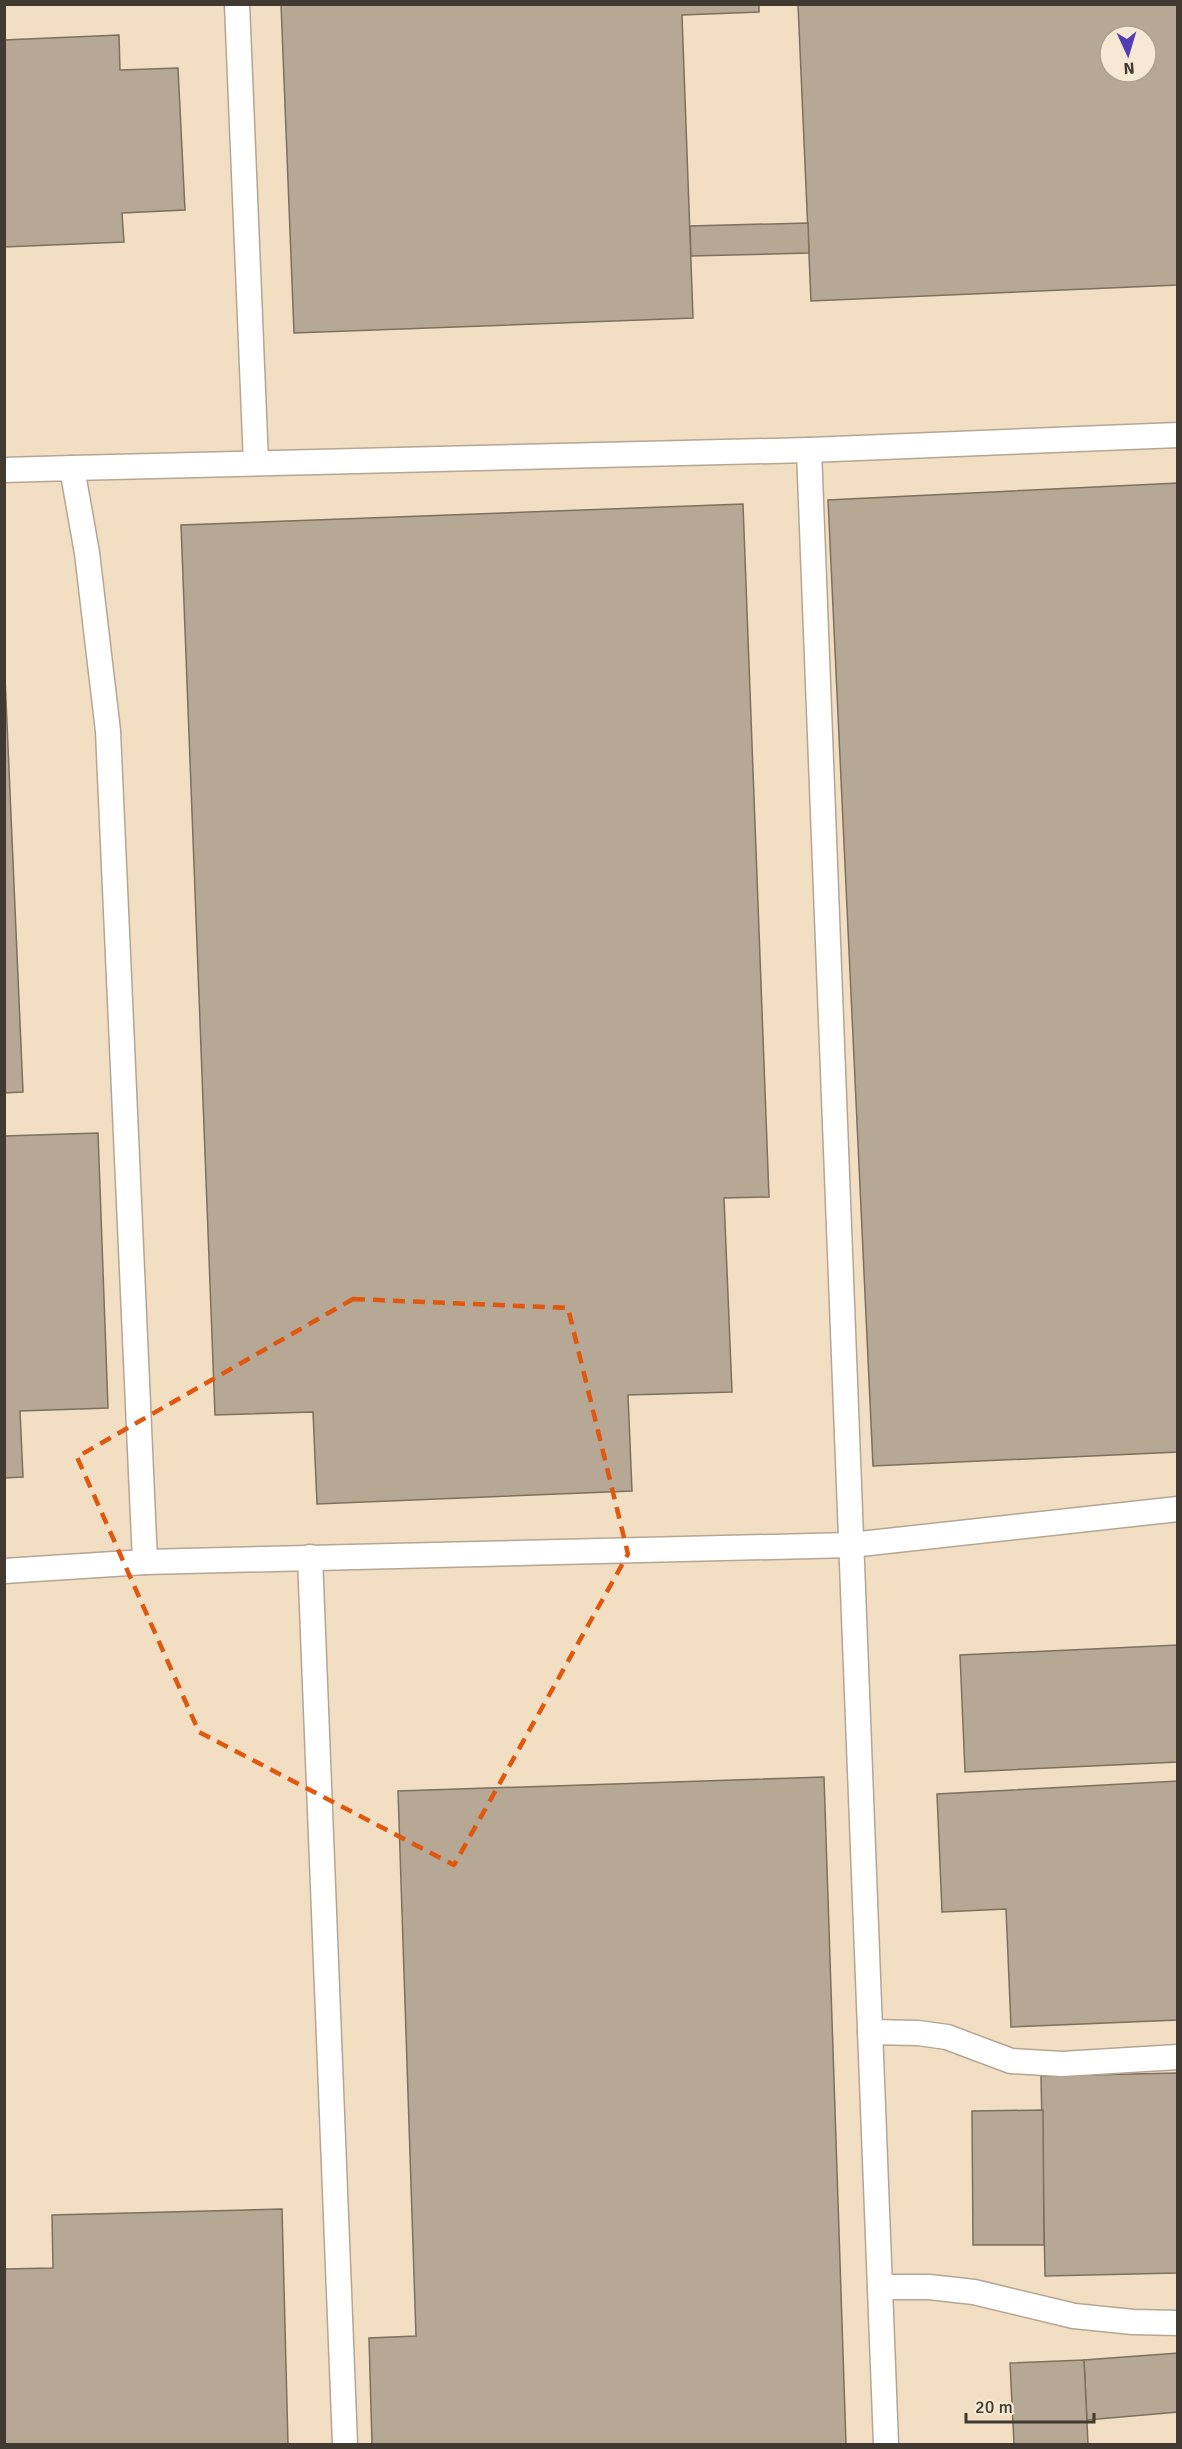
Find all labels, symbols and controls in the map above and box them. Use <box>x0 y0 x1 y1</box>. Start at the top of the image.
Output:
north arrow <box>1098 24 1158 84</box>
text: N <box>1123 58 1135 78</box>
scale bar <box>966 2386 1094 2424</box>
text: 20 m <box>975 2396 1013 2418</box>

